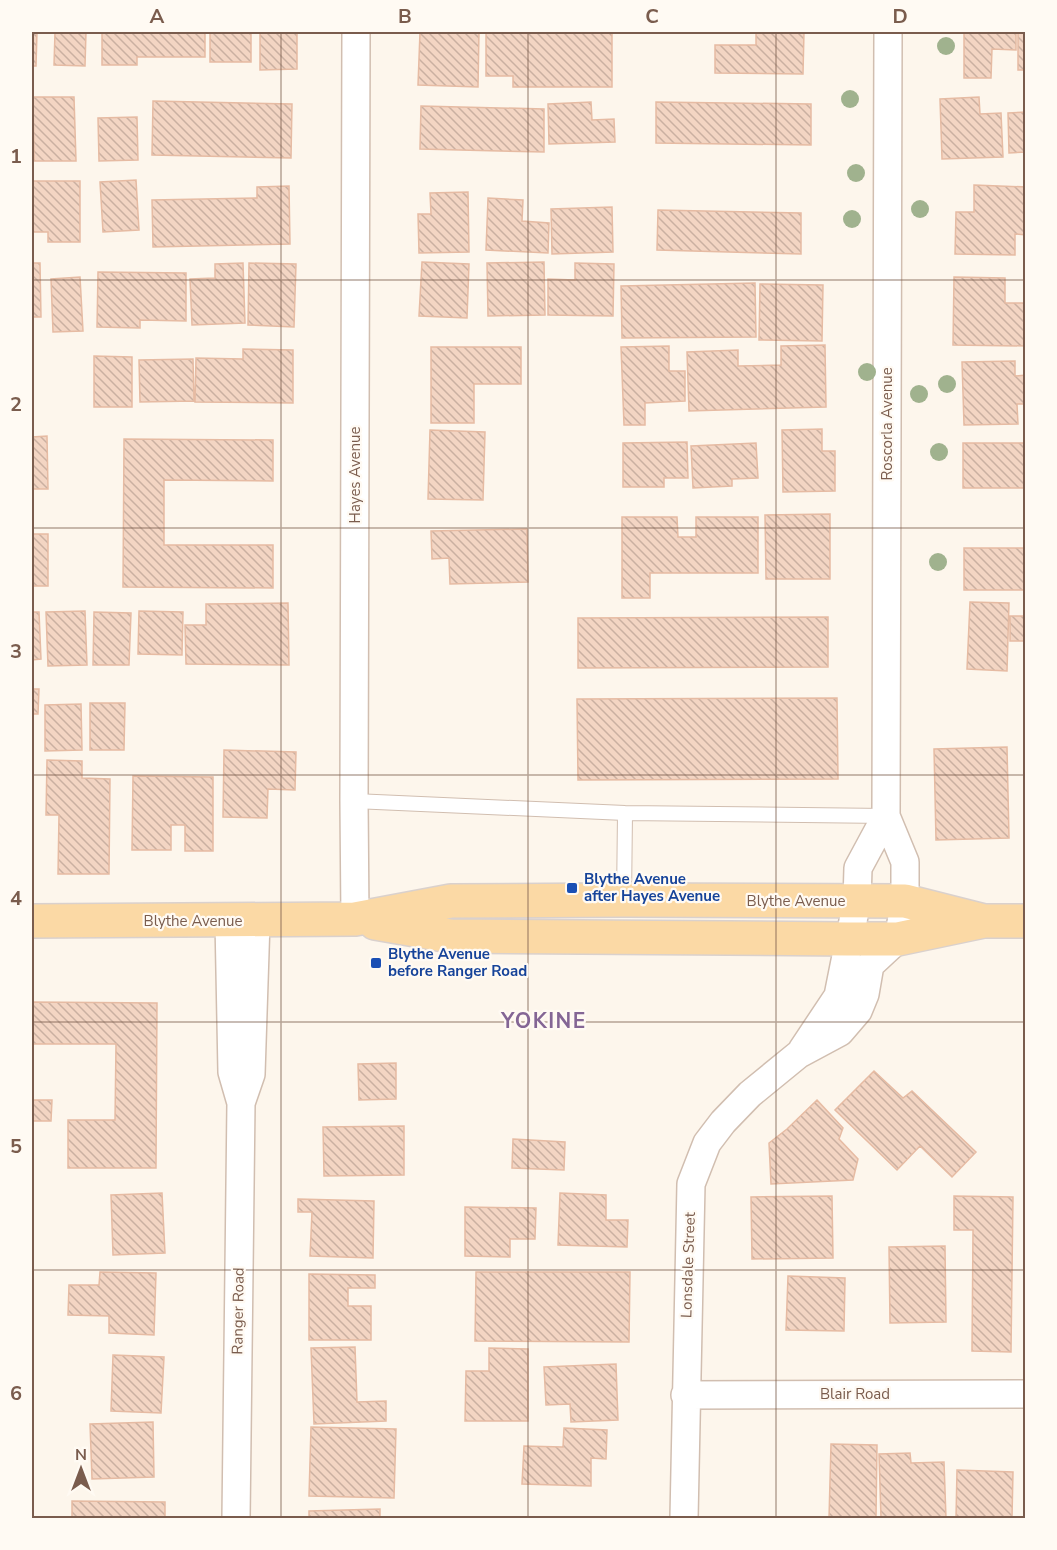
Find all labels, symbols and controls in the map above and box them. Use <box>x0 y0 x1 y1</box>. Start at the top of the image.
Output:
text: A <box>150 3 165 30</box>
text: B <box>398 3 412 30</box>
text: C <box>645 3 659 30</box>
text: D <box>892 3 908 30</box>
text: 1 <box>10 143 22 170</box>
street label: Roscorla Avenue <box>877 367 897 481</box>
text: 2 <box>10 391 22 418</box>
street label: Hayes Avenue <box>345 426 365 524</box>
text: 3 <box>10 638 22 665</box>
place label: Blythe Avenue after Hayes Avenue <box>584 869 720 906</box>
marker: Blythe Avenue after Hayes Avenue <box>565 881 579 895</box>
text: 4 <box>10 885 22 912</box>
street label: Blythe Avenue <box>747 891 845 911</box>
street label: Blythe Avenue <box>144 911 242 931</box>
place label: Blythe Avenue before Ranger Road <box>388 944 527 981</box>
marker: Blythe Avenue before Ranger Road <box>369 956 383 970</box>
district label: YOKINE <box>500 1007 587 1035</box>
text: 5 <box>10 1133 22 1160</box>
street label: Lonsdale Street <box>676 1211 700 1318</box>
street label: Ranger Road <box>227 1267 249 1355</box>
text: 6 <box>10 1380 22 1407</box>
street label: Blair Road <box>820 1384 890 1404</box>
north arrow <box>51 1439 111 1499</box>
text: N <box>75 1444 87 1466</box>

